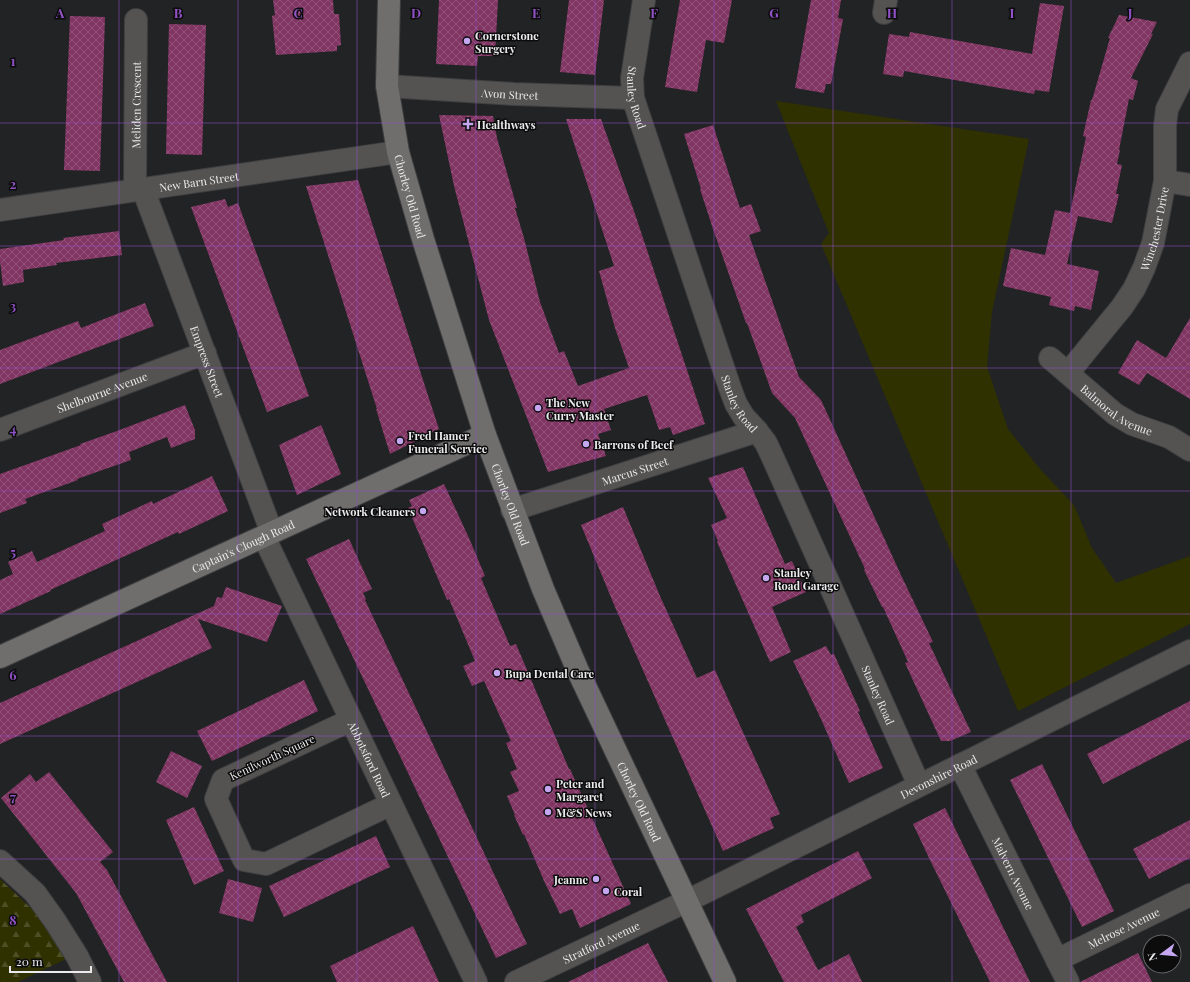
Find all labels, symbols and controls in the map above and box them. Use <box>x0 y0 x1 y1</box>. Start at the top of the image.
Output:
text: A <box>55 4 65 21</box>
text: B <box>174 4 183 21</box>
text: C <box>293 4 303 21</box>
text: D <box>411 4 421 21</box>
text: E <box>532 4 540 21</box>
text: F <box>650 4 658 21</box>
text: G <box>769 4 779 21</box>
text: H <box>887 4 897 21</box>
text: I <box>1010 4 1015 21</box>
text: J <box>1127 4 1133 21</box>
place label: Cornerstone Surgery <box>475 28 539 56</box>
marker: Cornerstone Surgery <box>462 36 472 46</box>
text: 1 <box>11 52 16 69</box>
street label: Meliden Crescent <box>128 61 143 148</box>
street label: Stanley Road <box>624 65 650 131</box>
street label: Avon Street <box>480 84 539 102</box>
place label: Healthways <box>477 117 535 132</box>
marker: Healthways <box>462 118 474 130</box>
street label: Chorley Old Road <box>392 153 430 241</box>
street label: New Barn Street <box>158 168 240 194</box>
text: 2 <box>10 175 17 192</box>
street label: Winchester Drive <box>1136 185 1171 273</box>
text: 3 <box>10 297 16 314</box>
street label: Empress Street <box>187 323 228 399</box>
street label: Shelbourne Avenue <box>55 368 150 416</box>
street label: Stanley Road <box>719 373 762 435</box>
street label: Balmoral Avenue <box>1078 381 1155 438</box>
place label: The New Curry Master <box>546 395 615 423</box>
marker: The New Curry Master <box>533 403 543 413</box>
text: 4 <box>10 420 17 437</box>
place label: Fred Hamer Funeral Service <box>408 428 488 456</box>
marker: Fred Hamer Funeral Service <box>395 436 405 446</box>
place label: Barrons of Beef <box>594 437 674 452</box>
marker: Barrons of Beef <box>581 439 591 449</box>
street label: Marcus Street <box>600 453 670 488</box>
street label: Chorley Old Road <box>489 461 534 548</box>
place label: Network Cleaners <box>325 504 415 519</box>
marker: Network Cleaners <box>418 506 428 516</box>
street label: Captain's Clough Road <box>189 516 297 576</box>
text: 5 <box>10 543 16 560</box>
place label: Stanley Road Garage <box>774 565 839 593</box>
marker: Stanley Road Garage <box>761 573 771 583</box>
street label: Stanley Road <box>859 663 899 727</box>
text: 6 <box>9 666 17 683</box>
place label: Bupa Dental Care <box>505 666 595 681</box>
marker: Bupa Dental Care <box>492 668 502 678</box>
street label: Abbotsford Road <box>345 718 395 800</box>
street label: Kenilworth Square <box>227 731 317 783</box>
street label: Devonshire Road <box>897 750 980 801</box>
street label: Chorley Old Road <box>614 759 665 844</box>
place label: Peter and Margaret <box>556 776 605 804</box>
marker: Peter and Margaret <box>543 784 553 794</box>
text: 7 <box>10 788 16 805</box>
place label: M&S News <box>556 805 612 820</box>
marker: M&S News <box>543 807 553 817</box>
street label: Malvern Avenue <box>990 835 1038 913</box>
place label: Jeanne <box>553 872 588 887</box>
marker: Jeanne <box>591 874 601 884</box>
place label: Coral <box>614 884 643 899</box>
marker: Coral <box>601 886 611 896</box>
street label: Melrose Avenue <box>1085 903 1162 951</box>
text: 8 <box>9 911 17 928</box>
street label: Stratford Avenue <box>560 917 642 966</box>
north arrow <box>1142 934 1182 974</box>
scale bar <box>10 948 91 974</box>
text: N <box>1144 951 1160 963</box>
text: 20 m <box>16 953 43 969</box>

